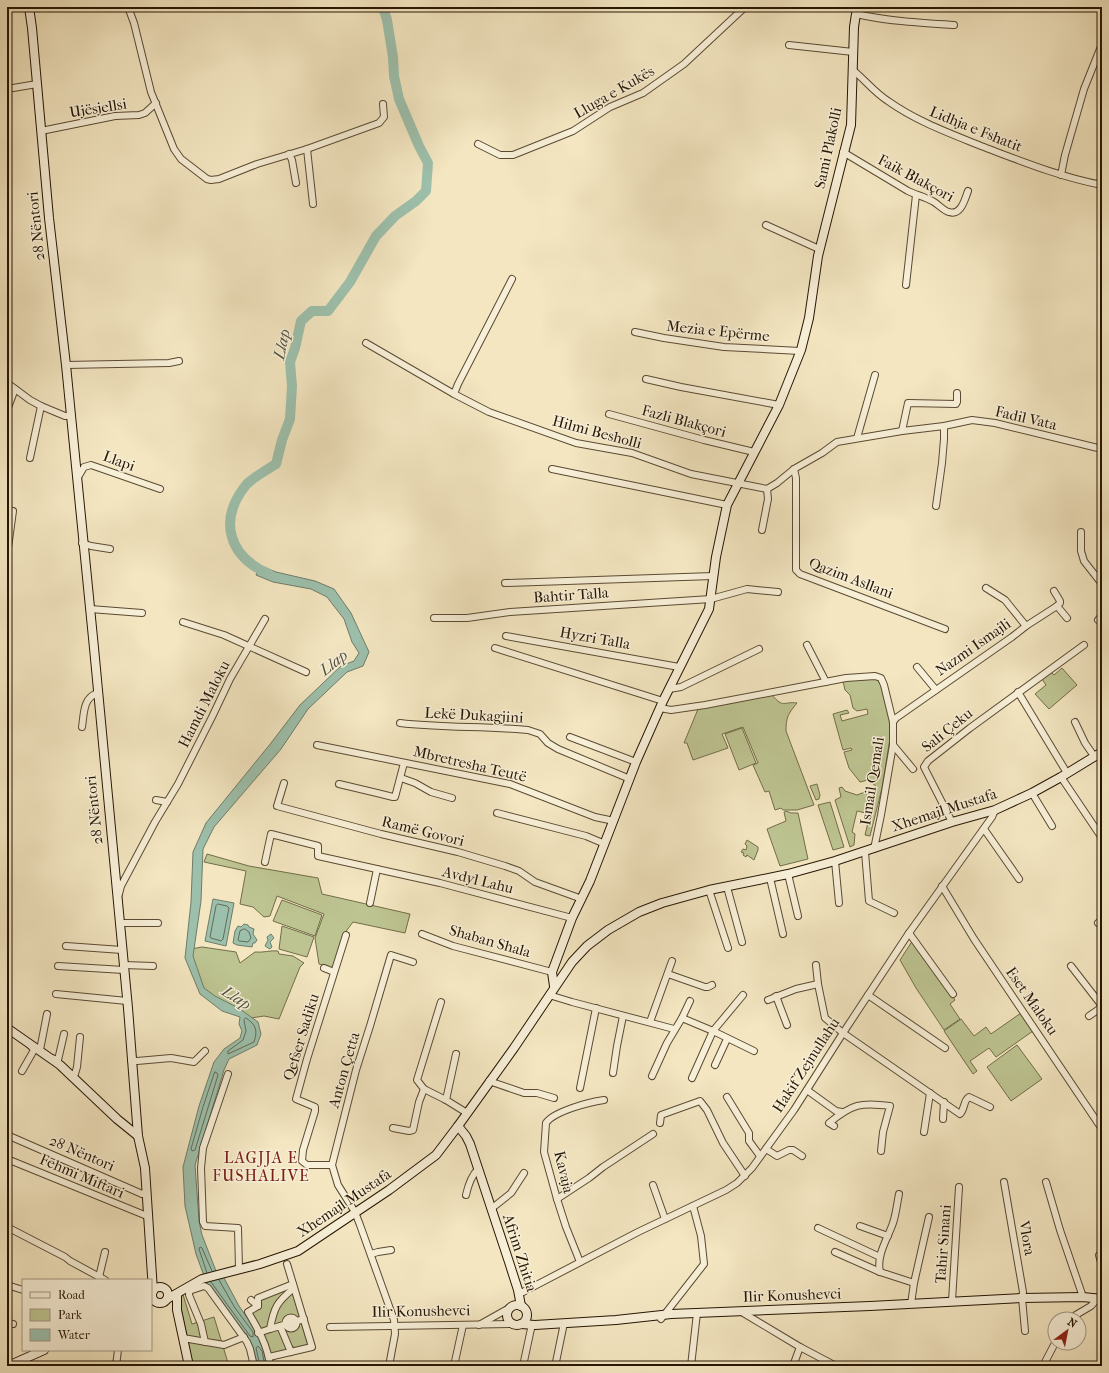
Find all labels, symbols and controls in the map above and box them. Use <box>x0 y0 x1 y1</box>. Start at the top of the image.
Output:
street label: Lluga e Kukës <box>571 62 658 122</box>
street label: Ujësjellsi <box>68 94 129 121</box>
street label: Lidhja e Fshatit <box>927 102 1026 156</box>
street label: Sami Plakolli <box>811 105 846 190</box>
street label: Faik Blakçori <box>875 150 958 206</box>
street label: 28 Nëntori <box>23 190 49 261</box>
street label: Mezia e Epërme <box>665 317 771 345</box>
water label: Llap <box>269 327 294 362</box>
street label: Fazli Blakçori <box>640 401 729 441</box>
street label: Fadil Vata <box>993 402 1060 434</box>
street label: Hilmi Besholli <box>550 411 644 453</box>
street label: Llapi <box>101 447 138 475</box>
street label: Qazim Asllani <box>806 554 896 603</box>
street label: Bahtir Talla <box>533 583 610 607</box>
street label: Nazmi Ismajli <box>932 614 1015 680</box>
street label: Hyzri Talla <box>558 623 633 653</box>
water label: Llap <box>315 645 351 680</box>
street label: Hamdi Maloku <box>174 657 234 751</box>
street label: Lekë Dukagjini <box>424 703 524 727</box>
street label: Sali Çeku <box>918 704 976 756</box>
street label: Ismail Qemali <box>856 735 888 827</box>
street label: Mbretresha Teutë <box>412 742 529 786</box>
street label: 28 Nëntori <box>81 774 107 845</box>
street label: Xhemajl Mustafa <box>889 784 1000 836</box>
street label: Ramë Govori <box>380 812 467 850</box>
street label: Avdyl Lahu <box>440 862 516 898</box>
street label: Shaban Shala <box>447 921 534 962</box>
street label: Eset Maloku <box>1002 963 1062 1039</box>
water label: Llap <box>218 981 255 1014</box>
street label: Qefser Sadiku <box>279 991 323 1083</box>
street label: Hakif Zejnullahu <box>769 1014 844 1116</box>
street label: Anton Çetta <box>324 1029 364 1111</box>
street label: 28 Nëntori <box>47 1131 118 1175</box>
district label: LAGJJA E FUSHALIVE <box>212 1148 310 1185</box>
street label: Kavaja <box>550 1149 578 1196</box>
street label: Fehmi Miftari <box>37 1150 128 1202</box>
street label: Xhemajl Mustafa <box>293 1164 395 1241</box>
street label: Tahir Sinani <box>931 1203 955 1284</box>
street label: Afrim Zhitia <box>499 1211 541 1295</box>
street label: Vlora <box>1015 1218 1039 1258</box>
legend <box>22 1279 152 1351</box>
street label: Ilir Konushevci <box>742 1284 842 1306</box>
text: Road <box>58 1288 85 1302</box>
street label: Ilir Konushevci <box>372 1301 471 1321</box>
text: Park <box>58 1308 83 1322</box>
north arrow <box>1047 1311 1087 1351</box>
text: N <box>1065 1315 1080 1331</box>
text: Water <box>57 1328 91 1342</box>

